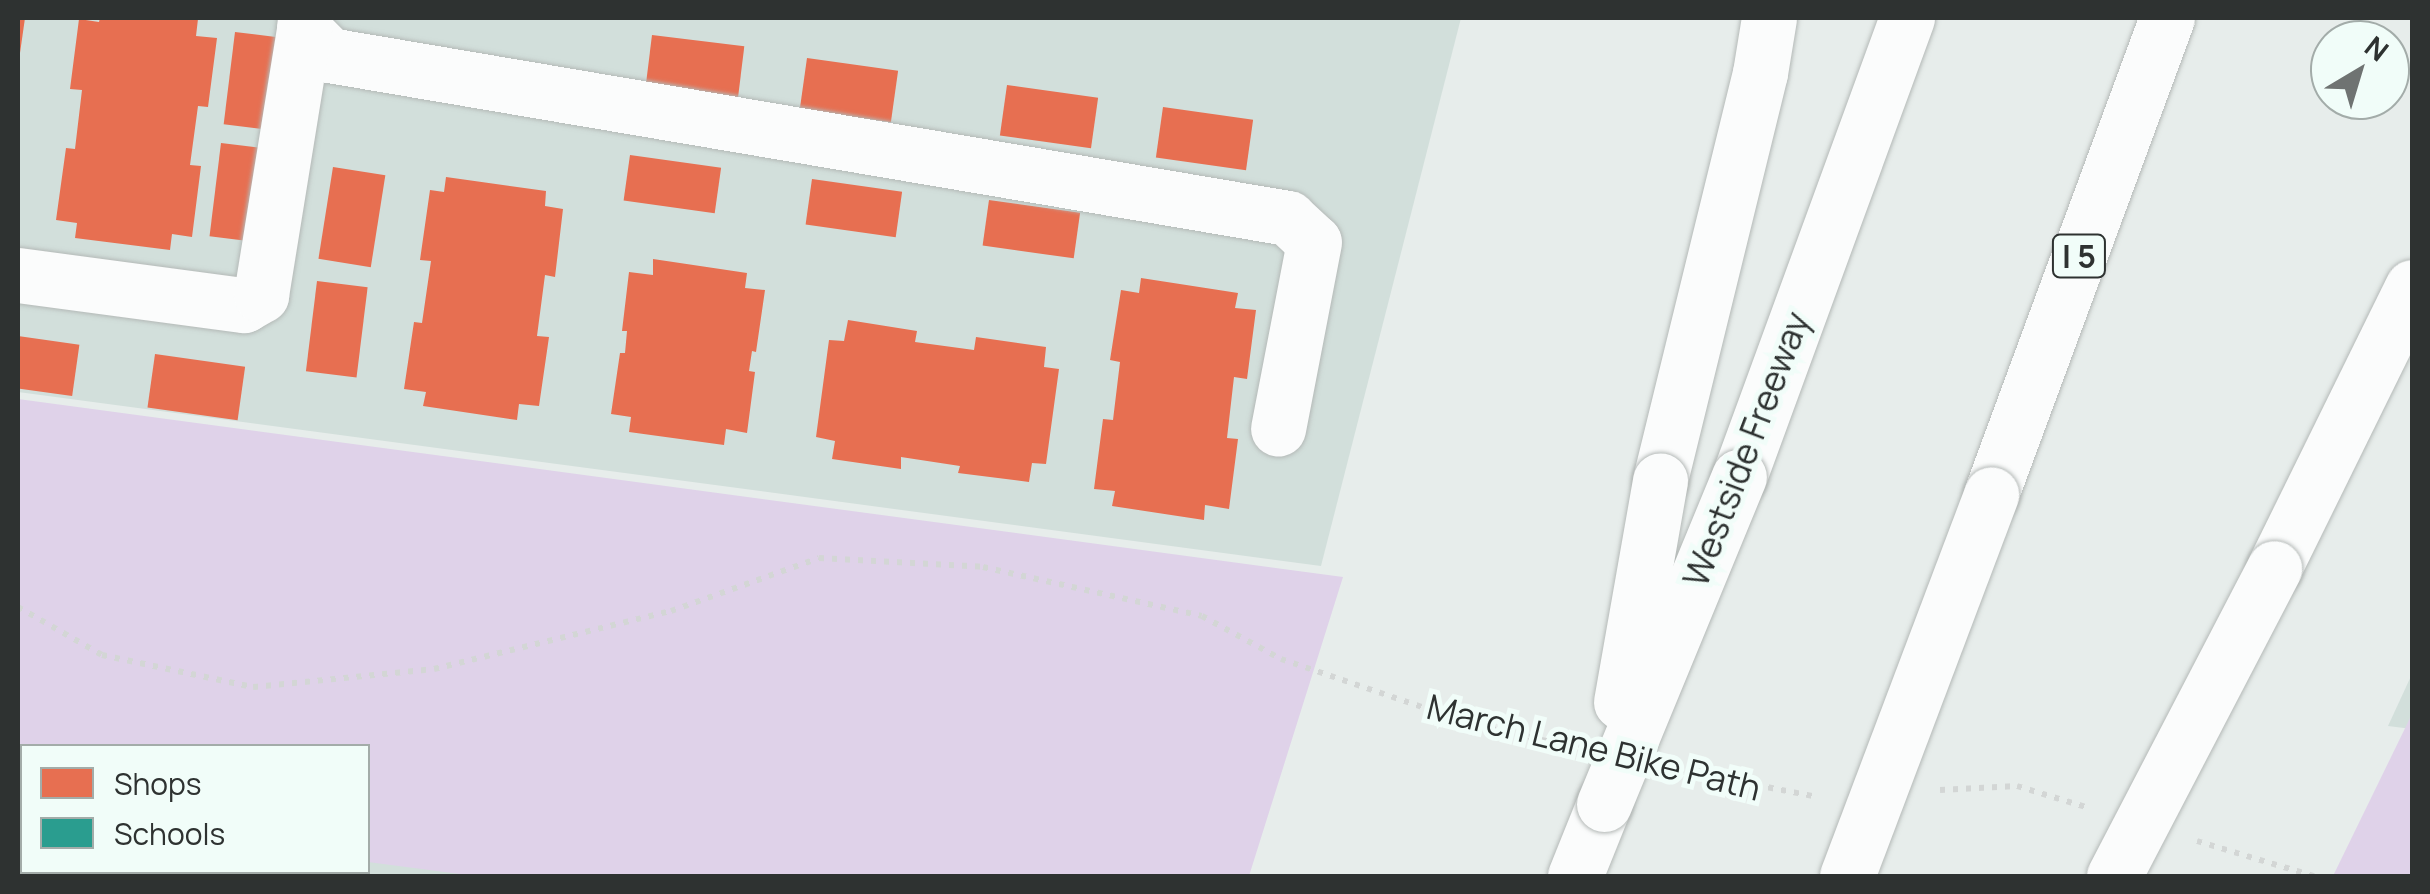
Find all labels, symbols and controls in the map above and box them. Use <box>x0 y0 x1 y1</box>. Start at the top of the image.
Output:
north arrow <box>2310 20 2410 120</box>
text: N <box>2358 27 2397 69</box>
road number: I 5 <box>2052 229 2106 283</box>
street label: Westside Freeway <box>1674 306 1818 592</box>
street label: March Lane Bike Path <box>1423 685 1765 809</box>
legend <box>20 744 370 874</box>
text: Shops <box>114 763 201 804</box>
text: Schools <box>114 813 225 854</box>

